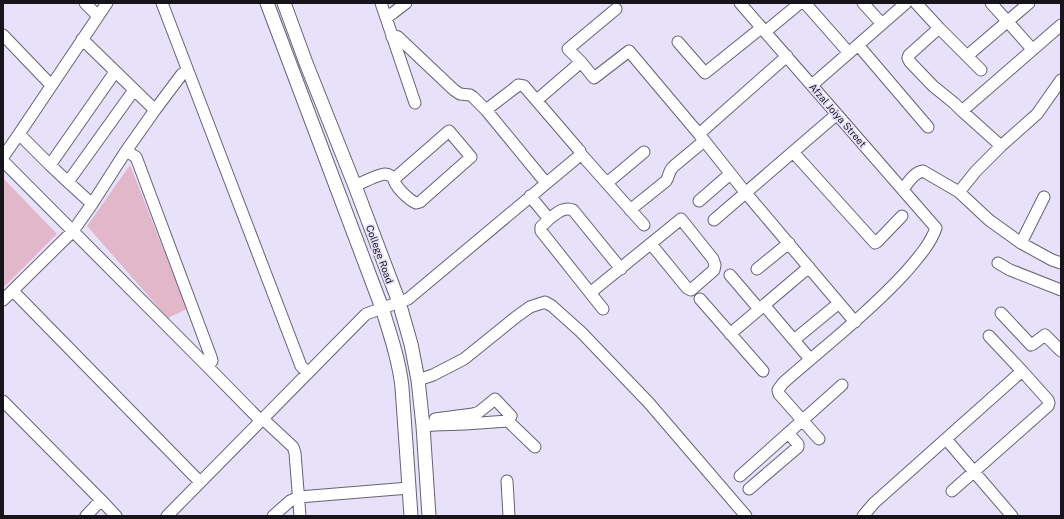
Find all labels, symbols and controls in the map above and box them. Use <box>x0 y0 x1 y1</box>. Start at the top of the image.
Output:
street label: Afzal Joiya Street <box>807 81 869 149</box>
street label: College Road <box>364 223 396 285</box>

